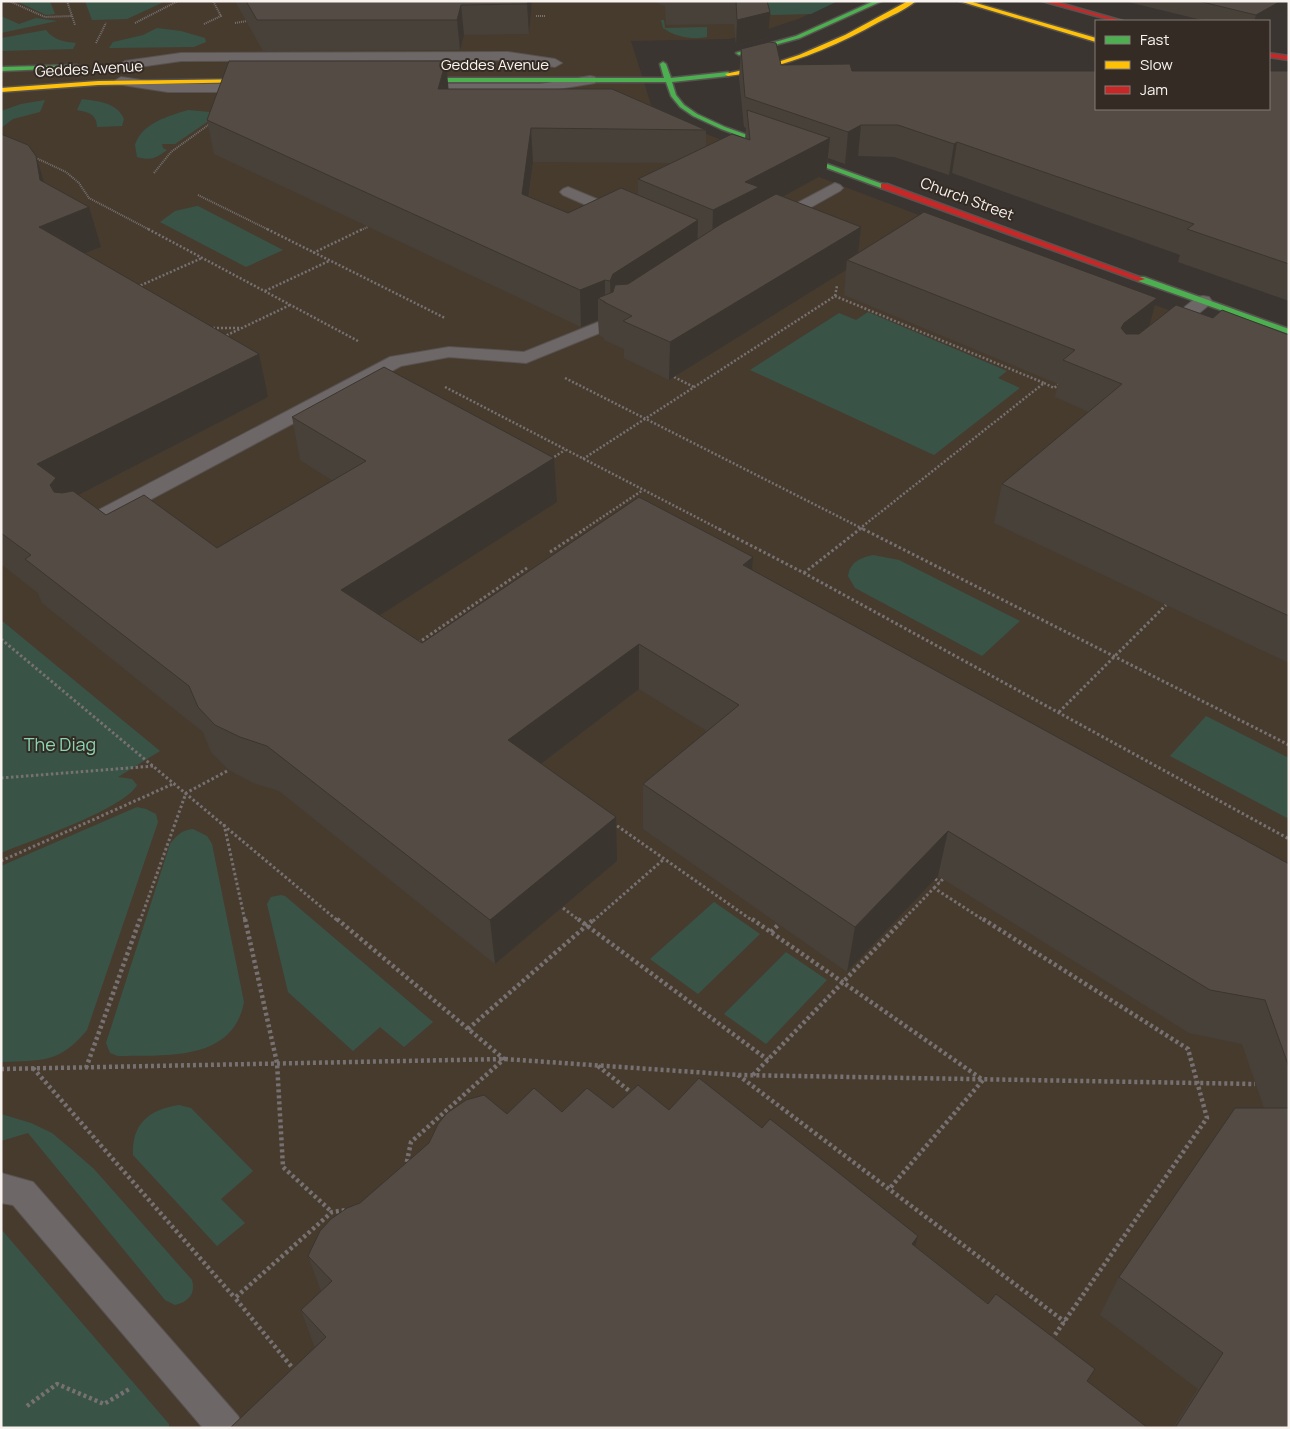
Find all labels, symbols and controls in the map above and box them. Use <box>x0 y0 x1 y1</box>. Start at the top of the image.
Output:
legend <box>1095 20 1270 110</box>
text: Fast <box>1140 29 1169 50</box>
street label: Geddes Avenue <box>441 54 549 75</box>
text: Slow <box>1140 54 1173 75</box>
street label: Geddes Avenue <box>34 55 144 82</box>
text: Jam <box>1140 79 1168 100</box>
street label: Church Street <box>917 172 1017 225</box>
park label: The Diag <box>24 732 96 756</box>

